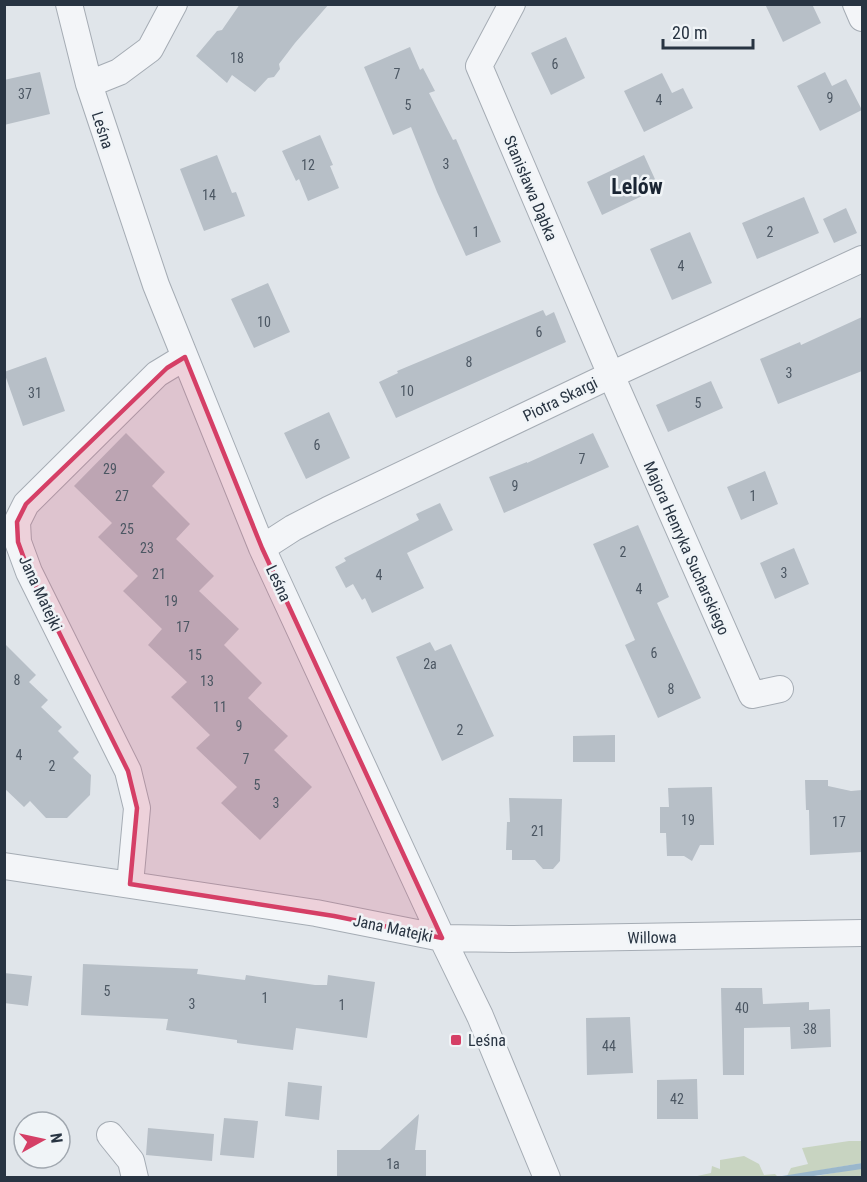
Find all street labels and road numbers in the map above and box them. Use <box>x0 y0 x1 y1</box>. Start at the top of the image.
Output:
street label: Leśna <box>88 109 117 151</box>
street label: Stanisława Dąbka <box>500 133 561 244</box>
street label: Piotra Skargi <box>520 373 601 426</box>
street label: Majora Henryka Sucharskiego <box>640 458 733 638</box>
street label: Jana Matejki <box>15 553 66 634</box>
street label: Leśna <box>262 562 295 604</box>
street label: Jana Matejki <box>351 911 434 946</box>
street label: Willowa <box>627 928 677 947</box>

